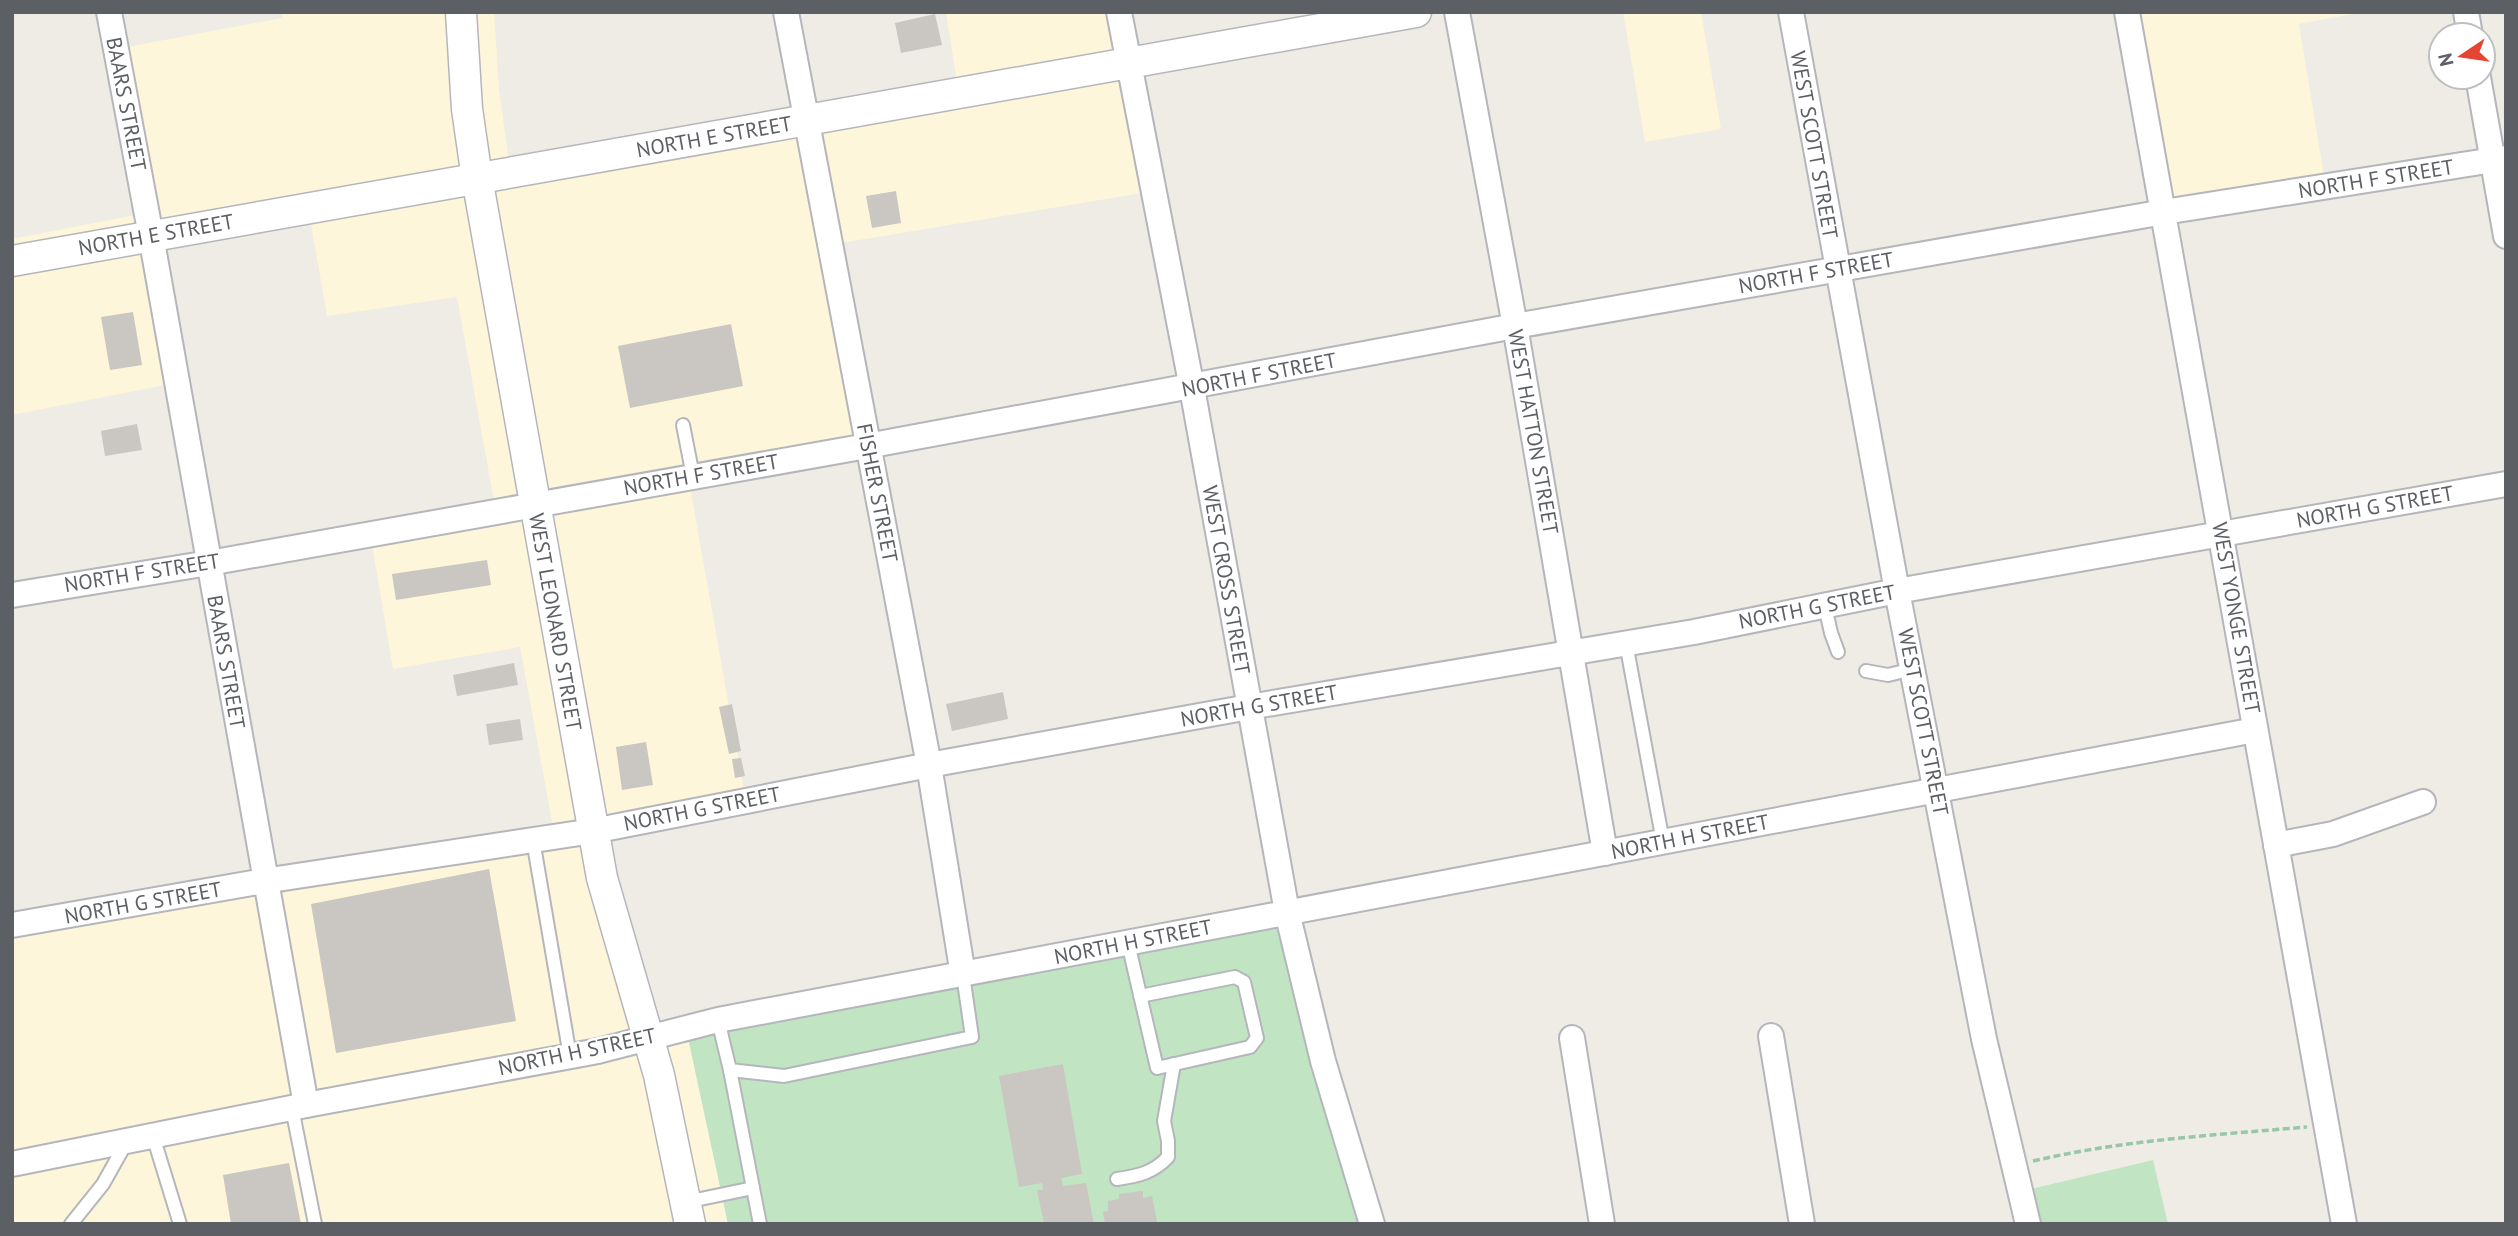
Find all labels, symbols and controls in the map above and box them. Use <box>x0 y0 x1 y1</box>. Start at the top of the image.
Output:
north arrow <box>2427 21 2497 91</box>
street label: BAARS STREET <box>100 35 153 173</box>
street label: WEST SCOTT STREET <box>1785 49 1844 241</box>
text: N <box>2432 51 2459 69</box>
street label: NORTH E STREET <box>634 109 794 163</box>
street label: NORTH F STREET <box>2296 153 2456 204</box>
street label: NORTH E STREET <box>76 207 236 261</box>
street label: NORTH F STREET <box>1736 246 1896 299</box>
street label: WEST HATTON STREET <box>1502 327 1565 537</box>
street label: NORTH F STREET <box>1179 346 1339 403</box>
street label: FISHER STREET <box>851 421 904 565</box>
street label: NORTH F STREET <box>621 448 781 501</box>
street label: NORTH G STREET <box>2294 479 2456 534</box>
street label: WEST CROSS STREET <box>1197 483 1256 677</box>
street label: WEST LEONARD STREET <box>523 511 588 733</box>
street label: WEST YONGE STREET <box>2206 520 2267 716</box>
street label: NORTH F STREET <box>62 547 222 598</box>
street label: NORTH G STREET <box>1736 578 1898 635</box>
street label: BAARS STREET <box>201 593 252 731</box>
street label: WEST SCOTT STREET <box>1892 626 1955 818</box>
street label: NORTH G STREET <box>1178 678 1340 733</box>
street label: NORTH G STREET <box>621 780 783 837</box>
street label: NORTH H STREET <box>1609 808 1771 865</box>
street label: NORTH G STREET <box>62 875 224 930</box>
street label: NORTH H STREET <box>1052 913 1214 970</box>
street label: NORTH H STREET <box>496 1022 658 1081</box>

